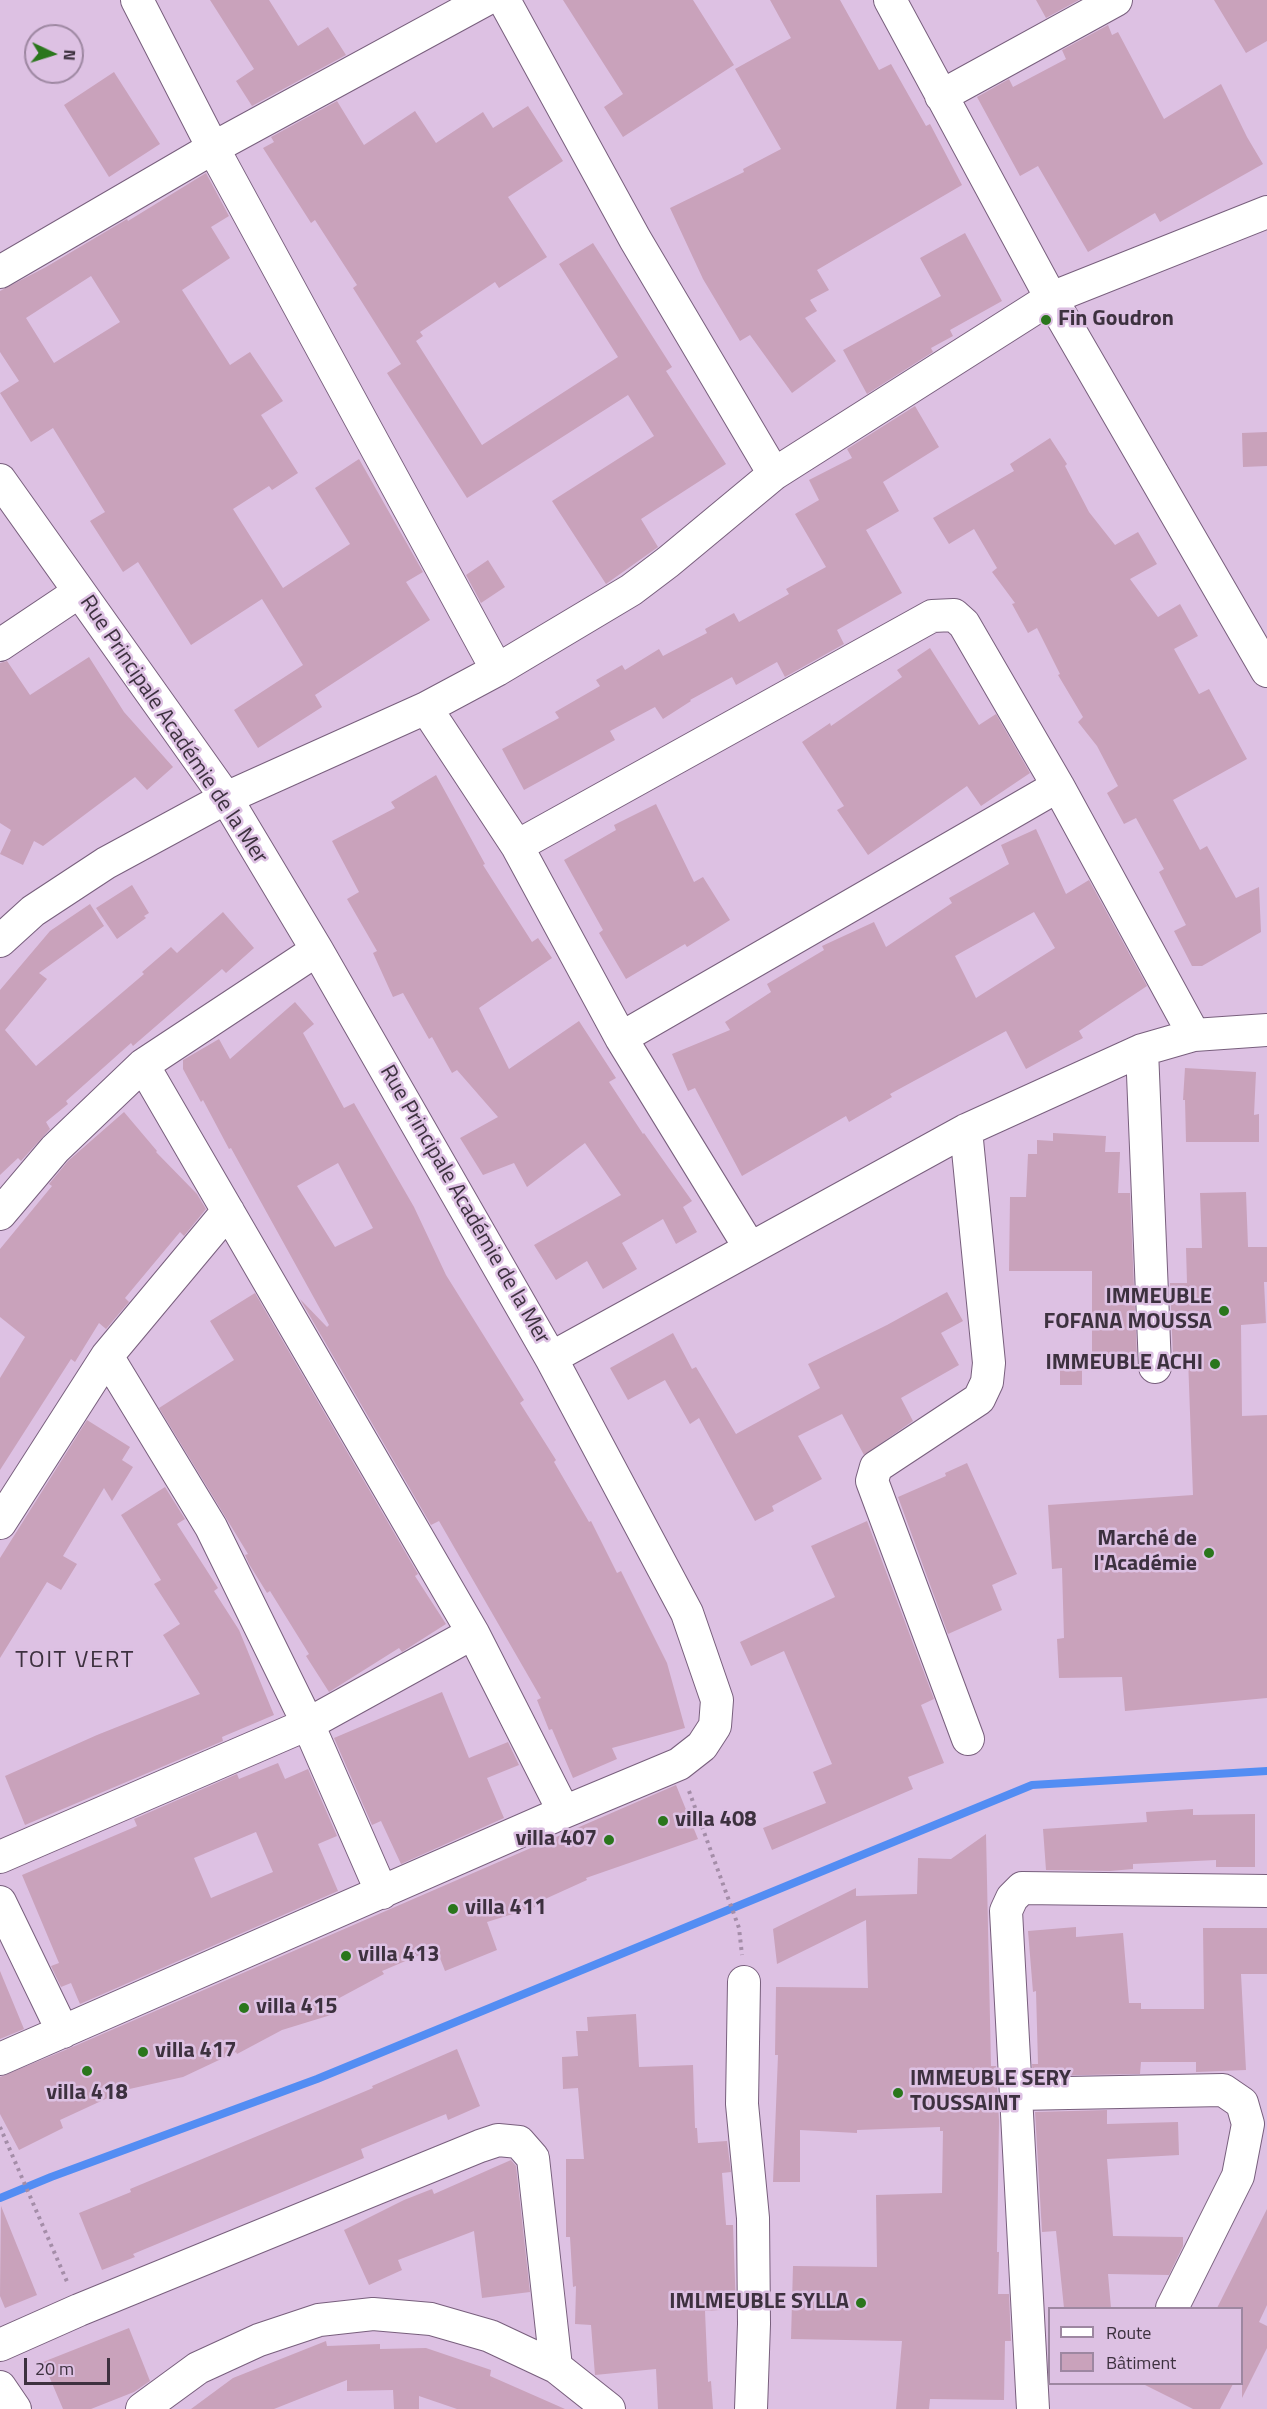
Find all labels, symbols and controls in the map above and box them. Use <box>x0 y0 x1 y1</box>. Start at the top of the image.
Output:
north arrow <box>24 24 84 84</box>
text: N <box>58 49 82 61</box>
place label: Fin Goudron <box>1058 307 1174 333</box>
marker: Fin Goudron <box>1039 313 1053 327</box>
street label: Rue Principale Académie de la Mer <box>73 591 273 869</box>
street label: Rue Principale Académie de la Mer <box>373 1061 555 1349</box>
place label: IMMEUBLE FOFANA MOUSSA <box>1044 1285 1212 1336</box>
marker: IMMEUBLE FOFANA MOUSSA <box>1217 1304 1231 1318</box>
place label: IMMEUBLE ACHI <box>1045 1351 1203 1377</box>
marker: IMMEUBLE ACHI <box>1208 1357 1222 1371</box>
place label: Marché de l'Académie <box>1094 1527 1197 1579</box>
marker: Marché de l'Académie <box>1202 1546 1216 1560</box>
district label: TOIT VERT <box>15 1647 135 1675</box>
place label: villa 408 <box>675 1808 757 1834</box>
marker: villa 408 <box>656 1814 670 1828</box>
place label: villa 407 <box>515 1827 597 1853</box>
marker: villa 407 <box>602 1833 616 1847</box>
place label: villa 411 <box>465 1896 547 1922</box>
marker: villa 411 <box>446 1902 460 1916</box>
place label: villa 413 <box>358 1943 440 1969</box>
marker: villa 413 <box>339 1949 353 1963</box>
place label: villa 415 <box>256 1995 338 2021</box>
marker: villa 415 <box>237 2001 251 2015</box>
place label: villa 417 <box>155 2039 237 2065</box>
marker: villa 417 <box>136 2045 150 2059</box>
marker: villa 418 <box>80 2064 94 2078</box>
place label: IMMEUBLE SERY TOUSSAINT <box>910 2067 1071 2118</box>
place label: villa 418 <box>46 2081 128 2107</box>
marker: IMMEUBLE SERY TOUSSAINT <box>891 2086 905 2100</box>
place label: IMLMEUBLE SYLLA <box>669 2290 849 2316</box>
marker: IMLMEUBLE SYLLA <box>854 2296 868 2310</box>
legend <box>1048 2307 1243 2385</box>
text: Route <box>1106 2319 1151 2346</box>
scale bar <box>27 2346 112 2384</box>
text: Bâtiment <box>1106 2349 1176 2376</box>
text: 20 m <box>35 2355 74 2382</box>

